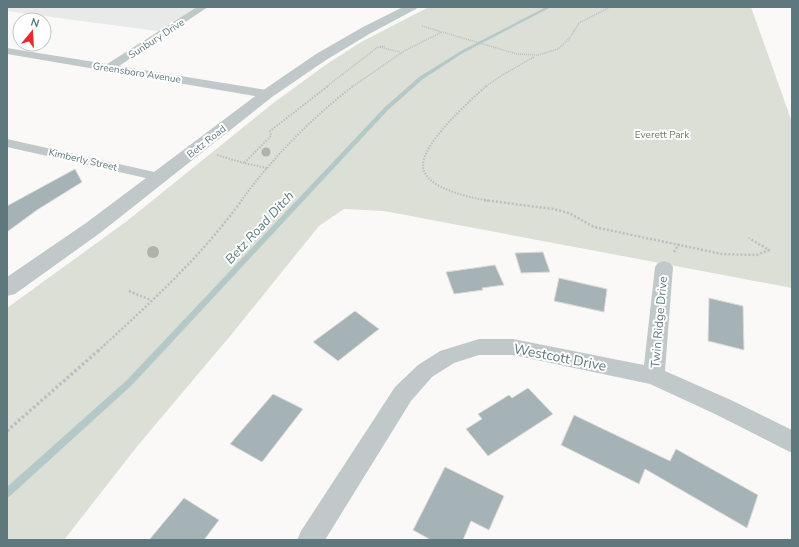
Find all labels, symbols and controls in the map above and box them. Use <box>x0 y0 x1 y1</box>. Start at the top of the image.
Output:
north arrow <box>12 12 52 52</box>
text: N <box>29 15 41 31</box>
street label: Sunbury Drive <box>126 15 187 62</box>
street label: Greensboro Avenue <box>92 59 182 87</box>
street label: Betz Road <box>184 122 229 161</box>
park label: Everett Park <box>635 128 690 142</box>
street label: Kimberly Street <box>47 145 119 175</box>
water label: Betz Road Ditch <box>221 187 298 268</box>
street label: Twin Ridge Drive <box>647 275 671 369</box>
street label: Westcott Drive <box>512 339 608 376</box>

